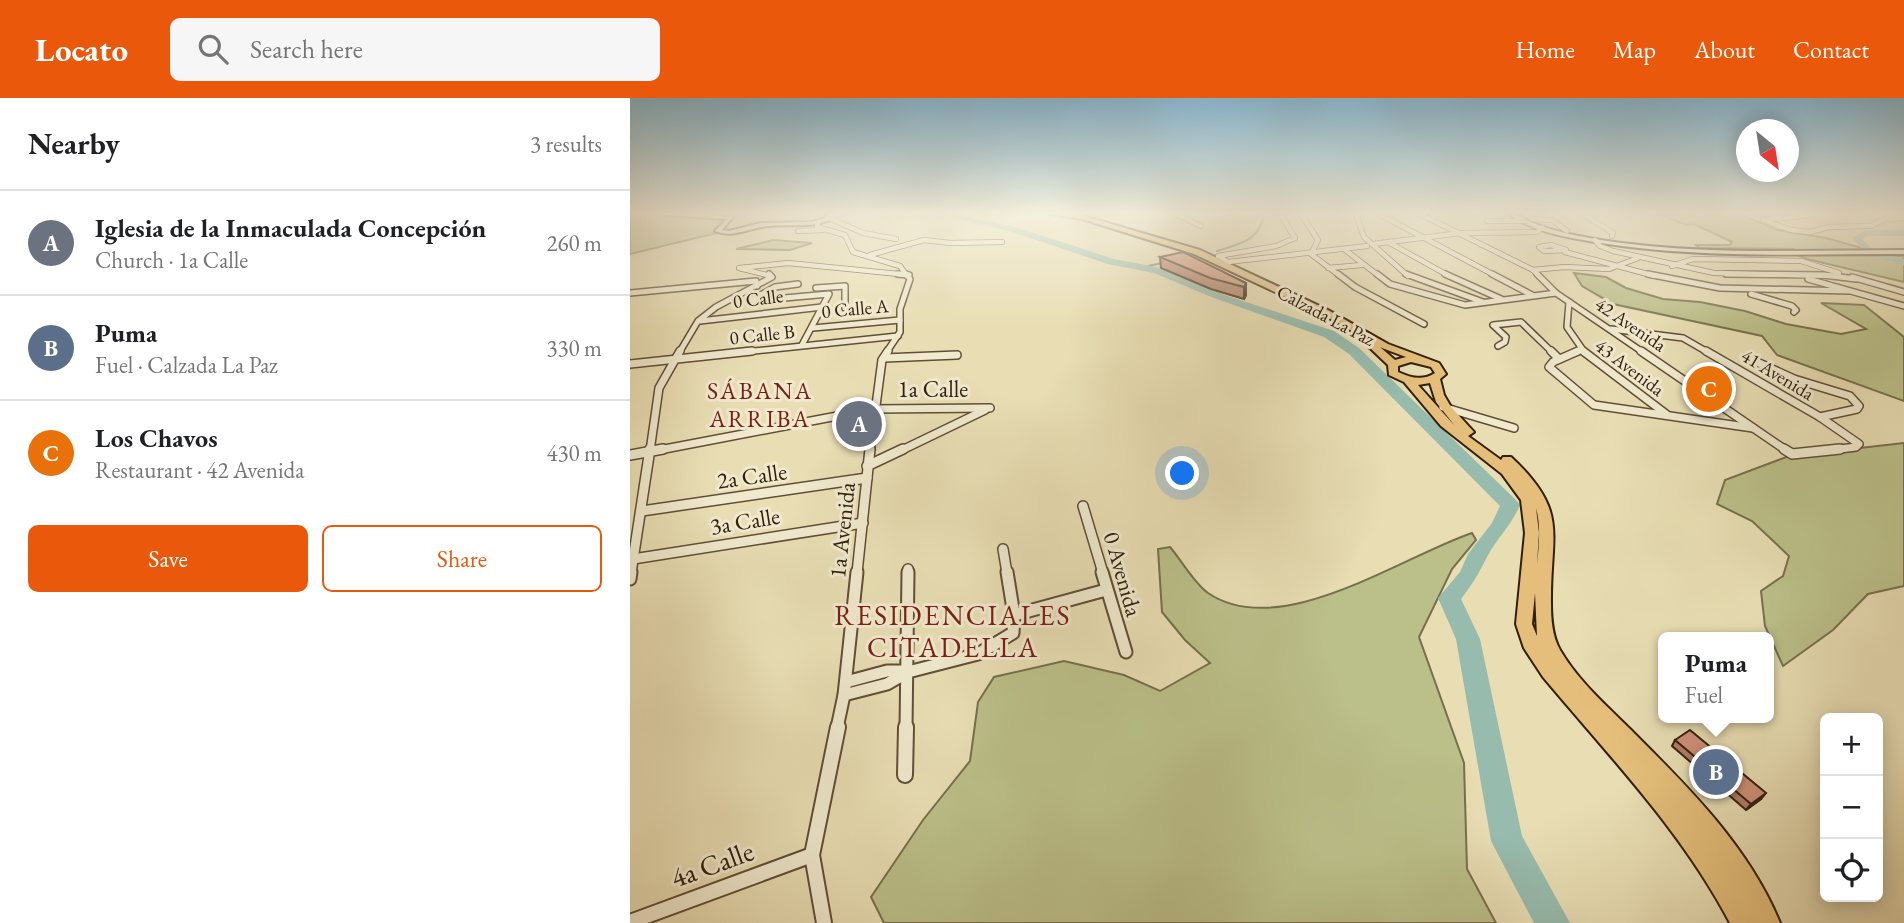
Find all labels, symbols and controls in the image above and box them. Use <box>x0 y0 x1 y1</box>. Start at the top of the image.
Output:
search box <box>170 18 660 81</box>
text: Locato <box>35 28 128 71</box>
icon: search <box>194 30 232 68</box>
text: Search here <box>250 32 363 66</box>
text: Home <box>1515 34 1575 65</box>
text: Map <box>1613 34 1656 65</box>
text: About <box>1694 34 1755 65</box>
text: Contact <box>1793 34 1869 65</box>
north arrow <box>1736 119 1799 182</box>
text: Nearby <box>28 124 120 163</box>
text: 3 results <box>530 129 602 159</box>
text: Iglesia de la Inmaculada Concepción <box>95 211 486 245</box>
text: A <box>43 228 59 258</box>
text: 260 m <box>546 228 602 258</box>
text: Church · 1a Calle <box>95 245 248 275</box>
street label: Calzada La Paz <box>1272 279 1380 352</box>
street label: 0 Calle <box>731 283 785 314</box>
street label: 42 Avenida <box>1590 291 1672 358</box>
street label: 0 Calle A <box>820 293 891 324</box>
text: Puma <box>95 316 157 350</box>
street label: 0 Calle B <box>728 319 796 350</box>
text: B <box>44 333 58 363</box>
text: 330 m <box>546 333 602 363</box>
street label: 43 Avenida <box>1590 333 1670 402</box>
street label: 41 Avenida <box>1737 343 1819 406</box>
text: Fuel · Calzada La Paz <box>95 350 278 380</box>
pin: C <box>1686 363 1732 415</box>
street label: 1a Calle <box>898 374 968 404</box>
district label: SÁBANA ARRIBA <box>707 375 813 434</box>
pin: A <box>836 398 882 450</box>
text: Los Chavos <box>95 421 218 455</box>
text: C <box>43 438 59 468</box>
text: 430 m <box>546 438 602 468</box>
text: Restaurant · 42 Avenida <box>95 455 304 485</box>
street label: 2a Calle <box>715 456 789 496</box>
your location <box>1165 456 1199 490</box>
street label: 1a Avenida <box>822 480 862 579</box>
street label: 3a Calle <box>708 501 782 541</box>
button: Save <box>28 525 308 592</box>
button: Share <box>322 525 602 592</box>
street label: 0 Avenida <box>1097 528 1150 621</box>
district label: RESIDENCIALES CITADELLA <box>834 597 1072 665</box>
popup <box>1658 632 1774 723</box>
text: Puma <box>1685 646 1747 680</box>
text: Fuel <box>1685 680 1723 710</box>
map controls <box>1820 713 1883 902</box>
button: + <box>1820 713 1883 776</box>
pin: B <box>1693 746 1739 798</box>
button: − <box>1820 776 1883 839</box>
street label: 4a Calle <box>666 832 758 896</box>
button: locate <box>1820 839 1883 902</box>

